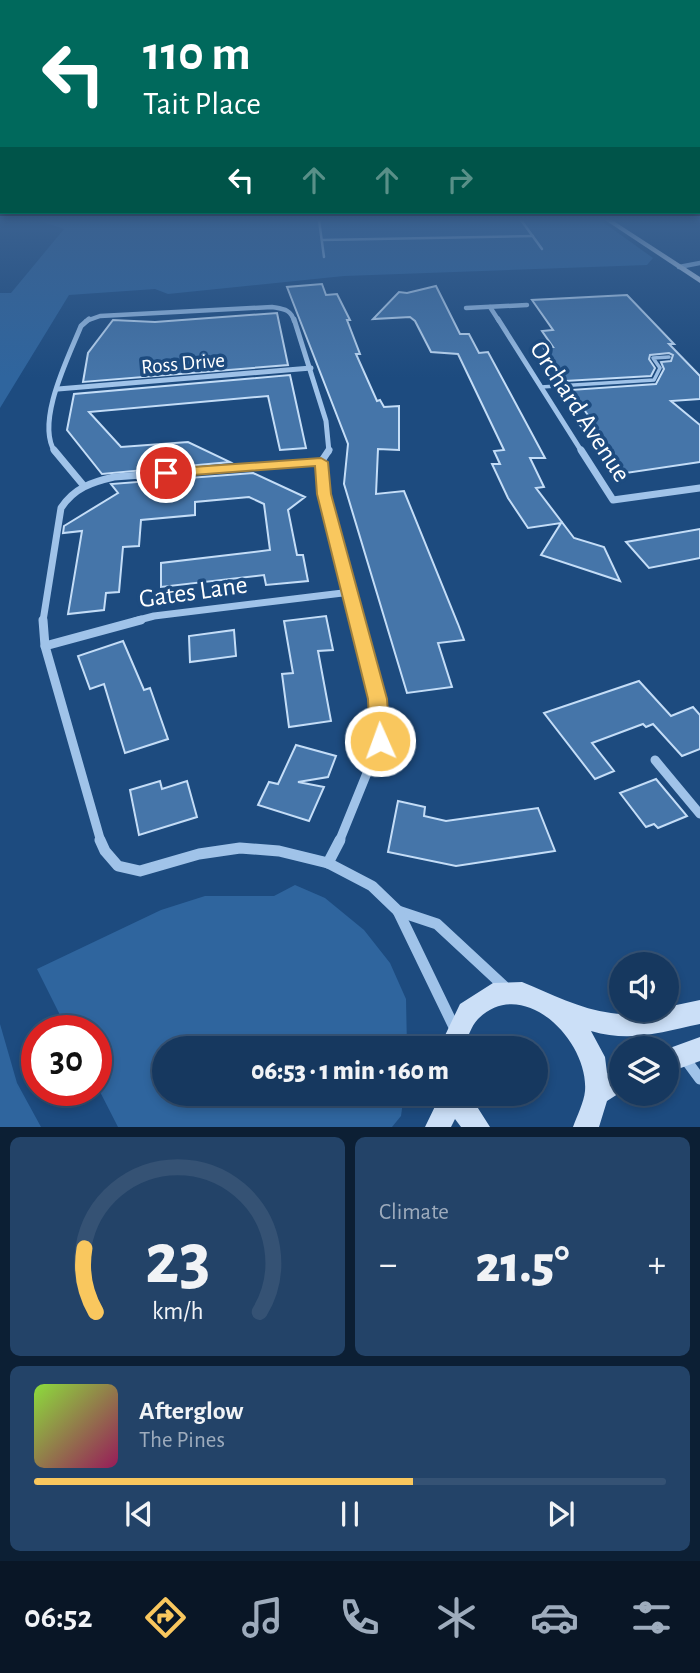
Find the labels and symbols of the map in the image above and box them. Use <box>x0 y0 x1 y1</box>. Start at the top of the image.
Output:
street label: Orchard Avenue <box>525 336 635 487</box>
street label: Ross Drive <box>140 349 226 378</box>
pin <box>136 443 196 503</box>
street label: Gates Lane <box>137 572 249 612</box>
position arrow <box>343 704 417 778</box>
speed limit sign: 30 <box>21 1015 112 1106</box>

